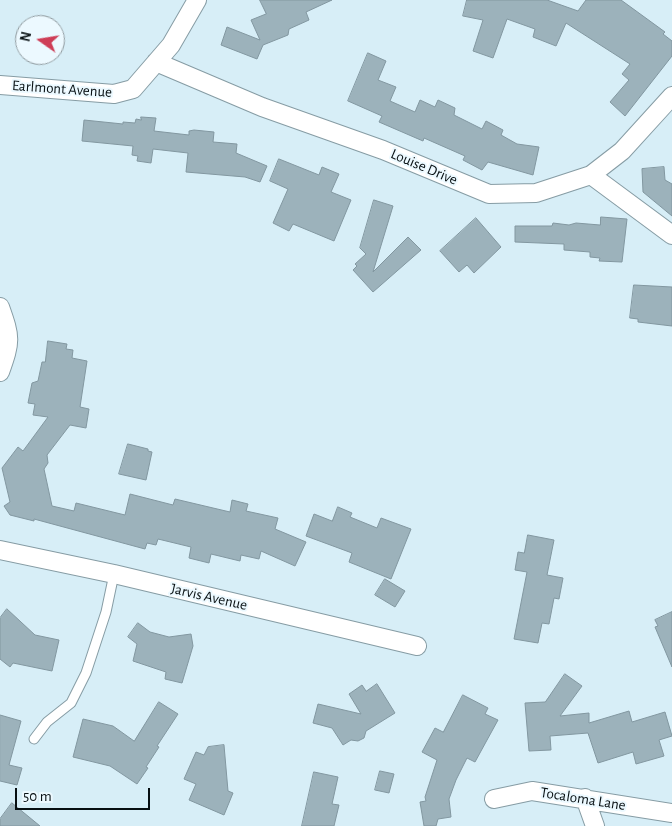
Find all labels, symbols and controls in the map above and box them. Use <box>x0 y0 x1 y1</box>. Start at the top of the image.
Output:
north arrow <box>15 15 65 65</box>
text: N <box>18 31 34 43</box>
street label: Earlmont Avenue <box>11 77 113 101</box>
street label: Louise Drive <box>388 145 460 189</box>
street label: Jarvis Avenue <box>169 579 249 615</box>
scale bar <box>18 778 152 810</box>
street label: Tocaloma Lane <box>539 783 627 815</box>
text: 50 m <box>23 789 52 804</box>

